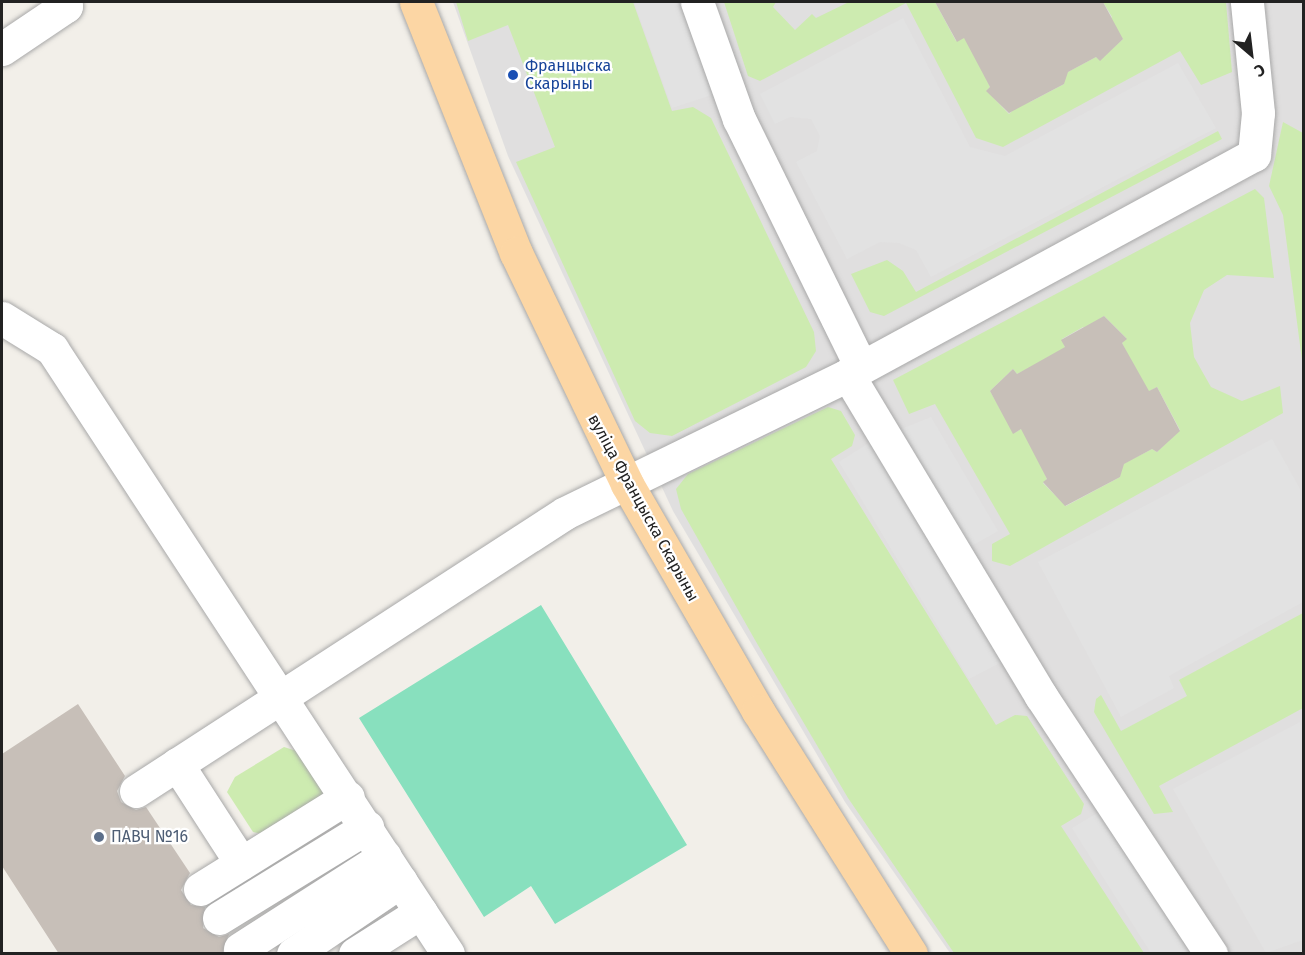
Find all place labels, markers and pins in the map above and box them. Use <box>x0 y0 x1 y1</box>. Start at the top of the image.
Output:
place label: Францыска Скарыны <box>525 56 611 94</box>
marker: Францыска Скарыны <box>506 68 520 82</box>
place label: ПАВЧ №16 <box>111 827 188 847</box>
marker: ПАВЧ №16 <box>92 830 106 844</box>

